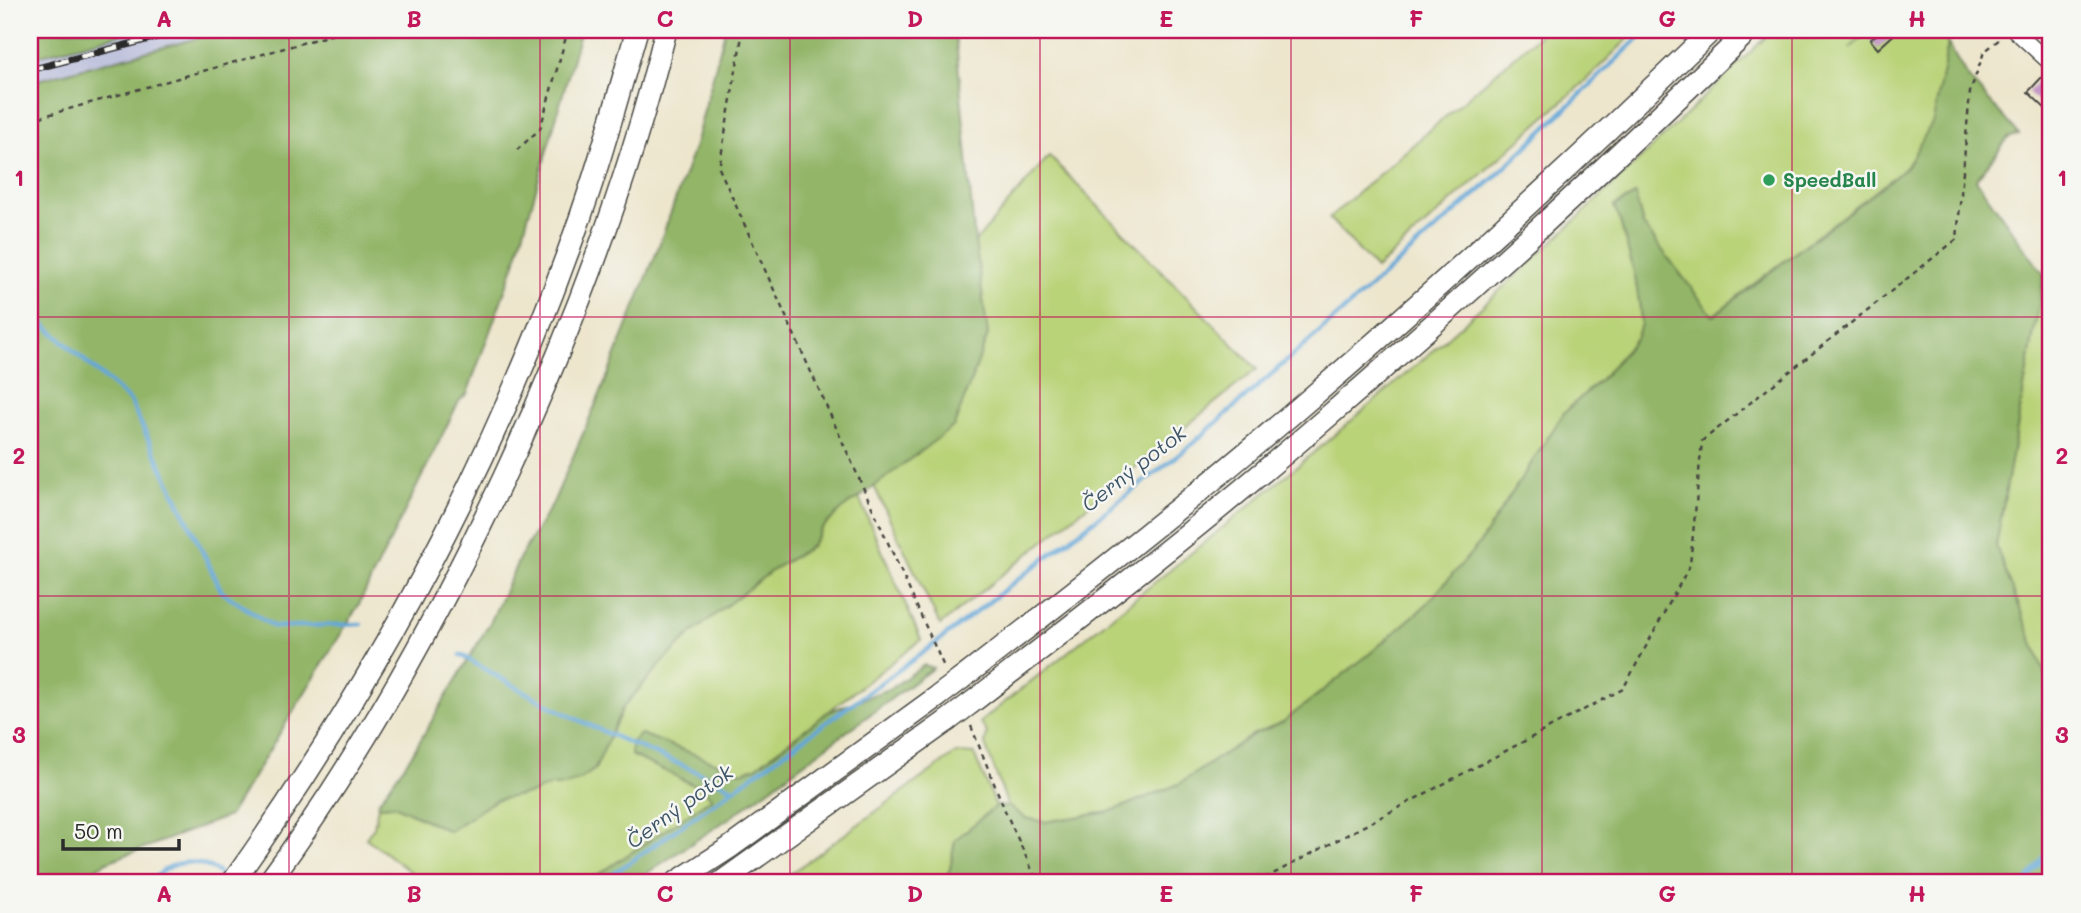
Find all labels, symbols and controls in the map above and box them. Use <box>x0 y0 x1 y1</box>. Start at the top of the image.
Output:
text: A <box>156 3 172 33</box>
text: B <box>406 3 422 33</box>
text: C <box>656 3 674 33</box>
text: D <box>907 3 923 33</box>
text: E <box>1159 3 1173 33</box>
text: F <box>1409 3 1423 33</box>
text: G <box>1658 3 1676 33</box>
text: H <box>1908 3 1926 33</box>
text: 1 <box>14 162 24 192</box>
text: 1 <box>2057 162 2067 192</box>
place label: SpeedBall <box>1783 167 1876 192</box>
marker: SpeedBall <box>1761 172 1777 188</box>
water label: Černý potok <box>1075 418 1192 517</box>
text: 2 <box>13 440 25 470</box>
text: 2 <box>2056 440 2068 470</box>
text: 3 <box>12 719 26 749</box>
text: 3 <box>2055 719 2069 749</box>
water label: Černý potok <box>620 757 739 854</box>
scale bar <box>63 808 178 852</box>
text: 50 m <box>74 817 123 844</box>
text: A <box>156 878 172 908</box>
text: B <box>406 878 422 908</box>
text: C <box>656 878 674 908</box>
text: D <box>907 878 923 908</box>
text: E <box>1159 878 1173 908</box>
text: F <box>1409 878 1423 908</box>
text: G <box>1658 878 1676 908</box>
text: H <box>1908 878 1926 908</box>

